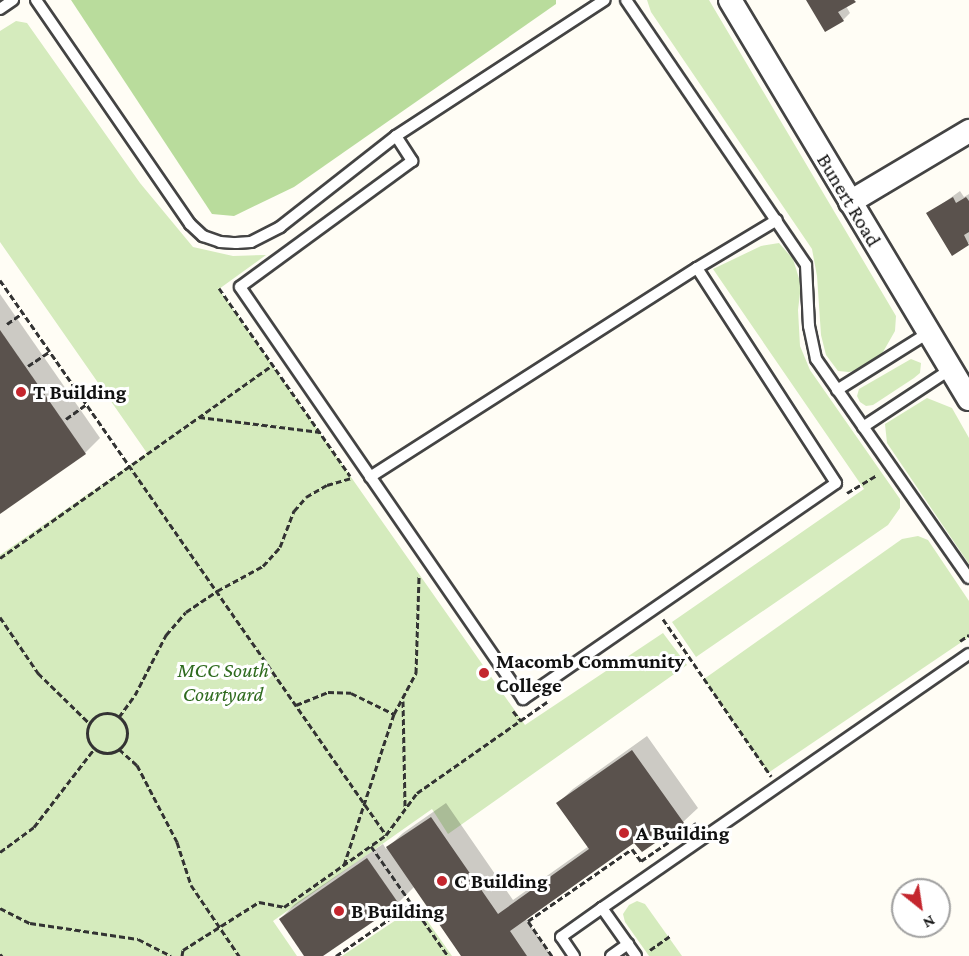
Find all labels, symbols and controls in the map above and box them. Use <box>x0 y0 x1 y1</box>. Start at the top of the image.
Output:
street label: Bunert Road <box>811 149 887 251</box>
place label: T Building <box>33 379 126 405</box>
marker: T Building <box>14 385 28 399</box>
place label: Macomb Community College <box>496 648 685 698</box>
park label: MCC South Courtyard <box>177 657 269 707</box>
marker: Macomb Community College <box>477 666 491 680</box>
place label: A Building <box>636 820 729 846</box>
marker: A Building <box>617 826 631 840</box>
place label: C Building <box>454 868 548 894</box>
marker: C Building <box>435 874 449 888</box>
north arrow <box>891 878 951 938</box>
place label: B Building <box>351 898 444 924</box>
marker: B Building <box>332 904 346 918</box>
text: N <box>920 912 938 932</box>

